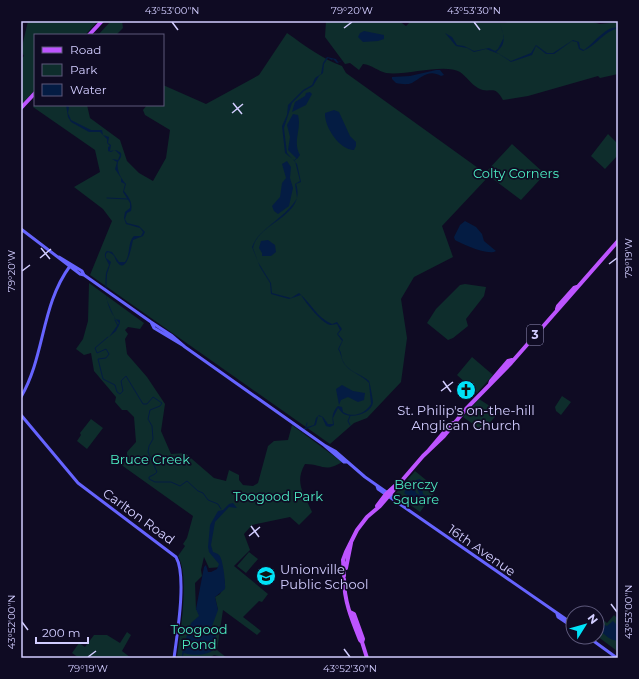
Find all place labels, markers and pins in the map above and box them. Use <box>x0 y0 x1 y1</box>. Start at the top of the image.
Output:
church icon: St. Philip's on-the-hill Anglican Church <box>455 379 477 401</box>
place label: St. Philip's on-the-hill Anglican Church <box>397 402 535 433</box>
place label: Unionville Public School <box>280 561 368 592</box>
school or university icon: Unionville Public School <box>255 565 277 587</box>

